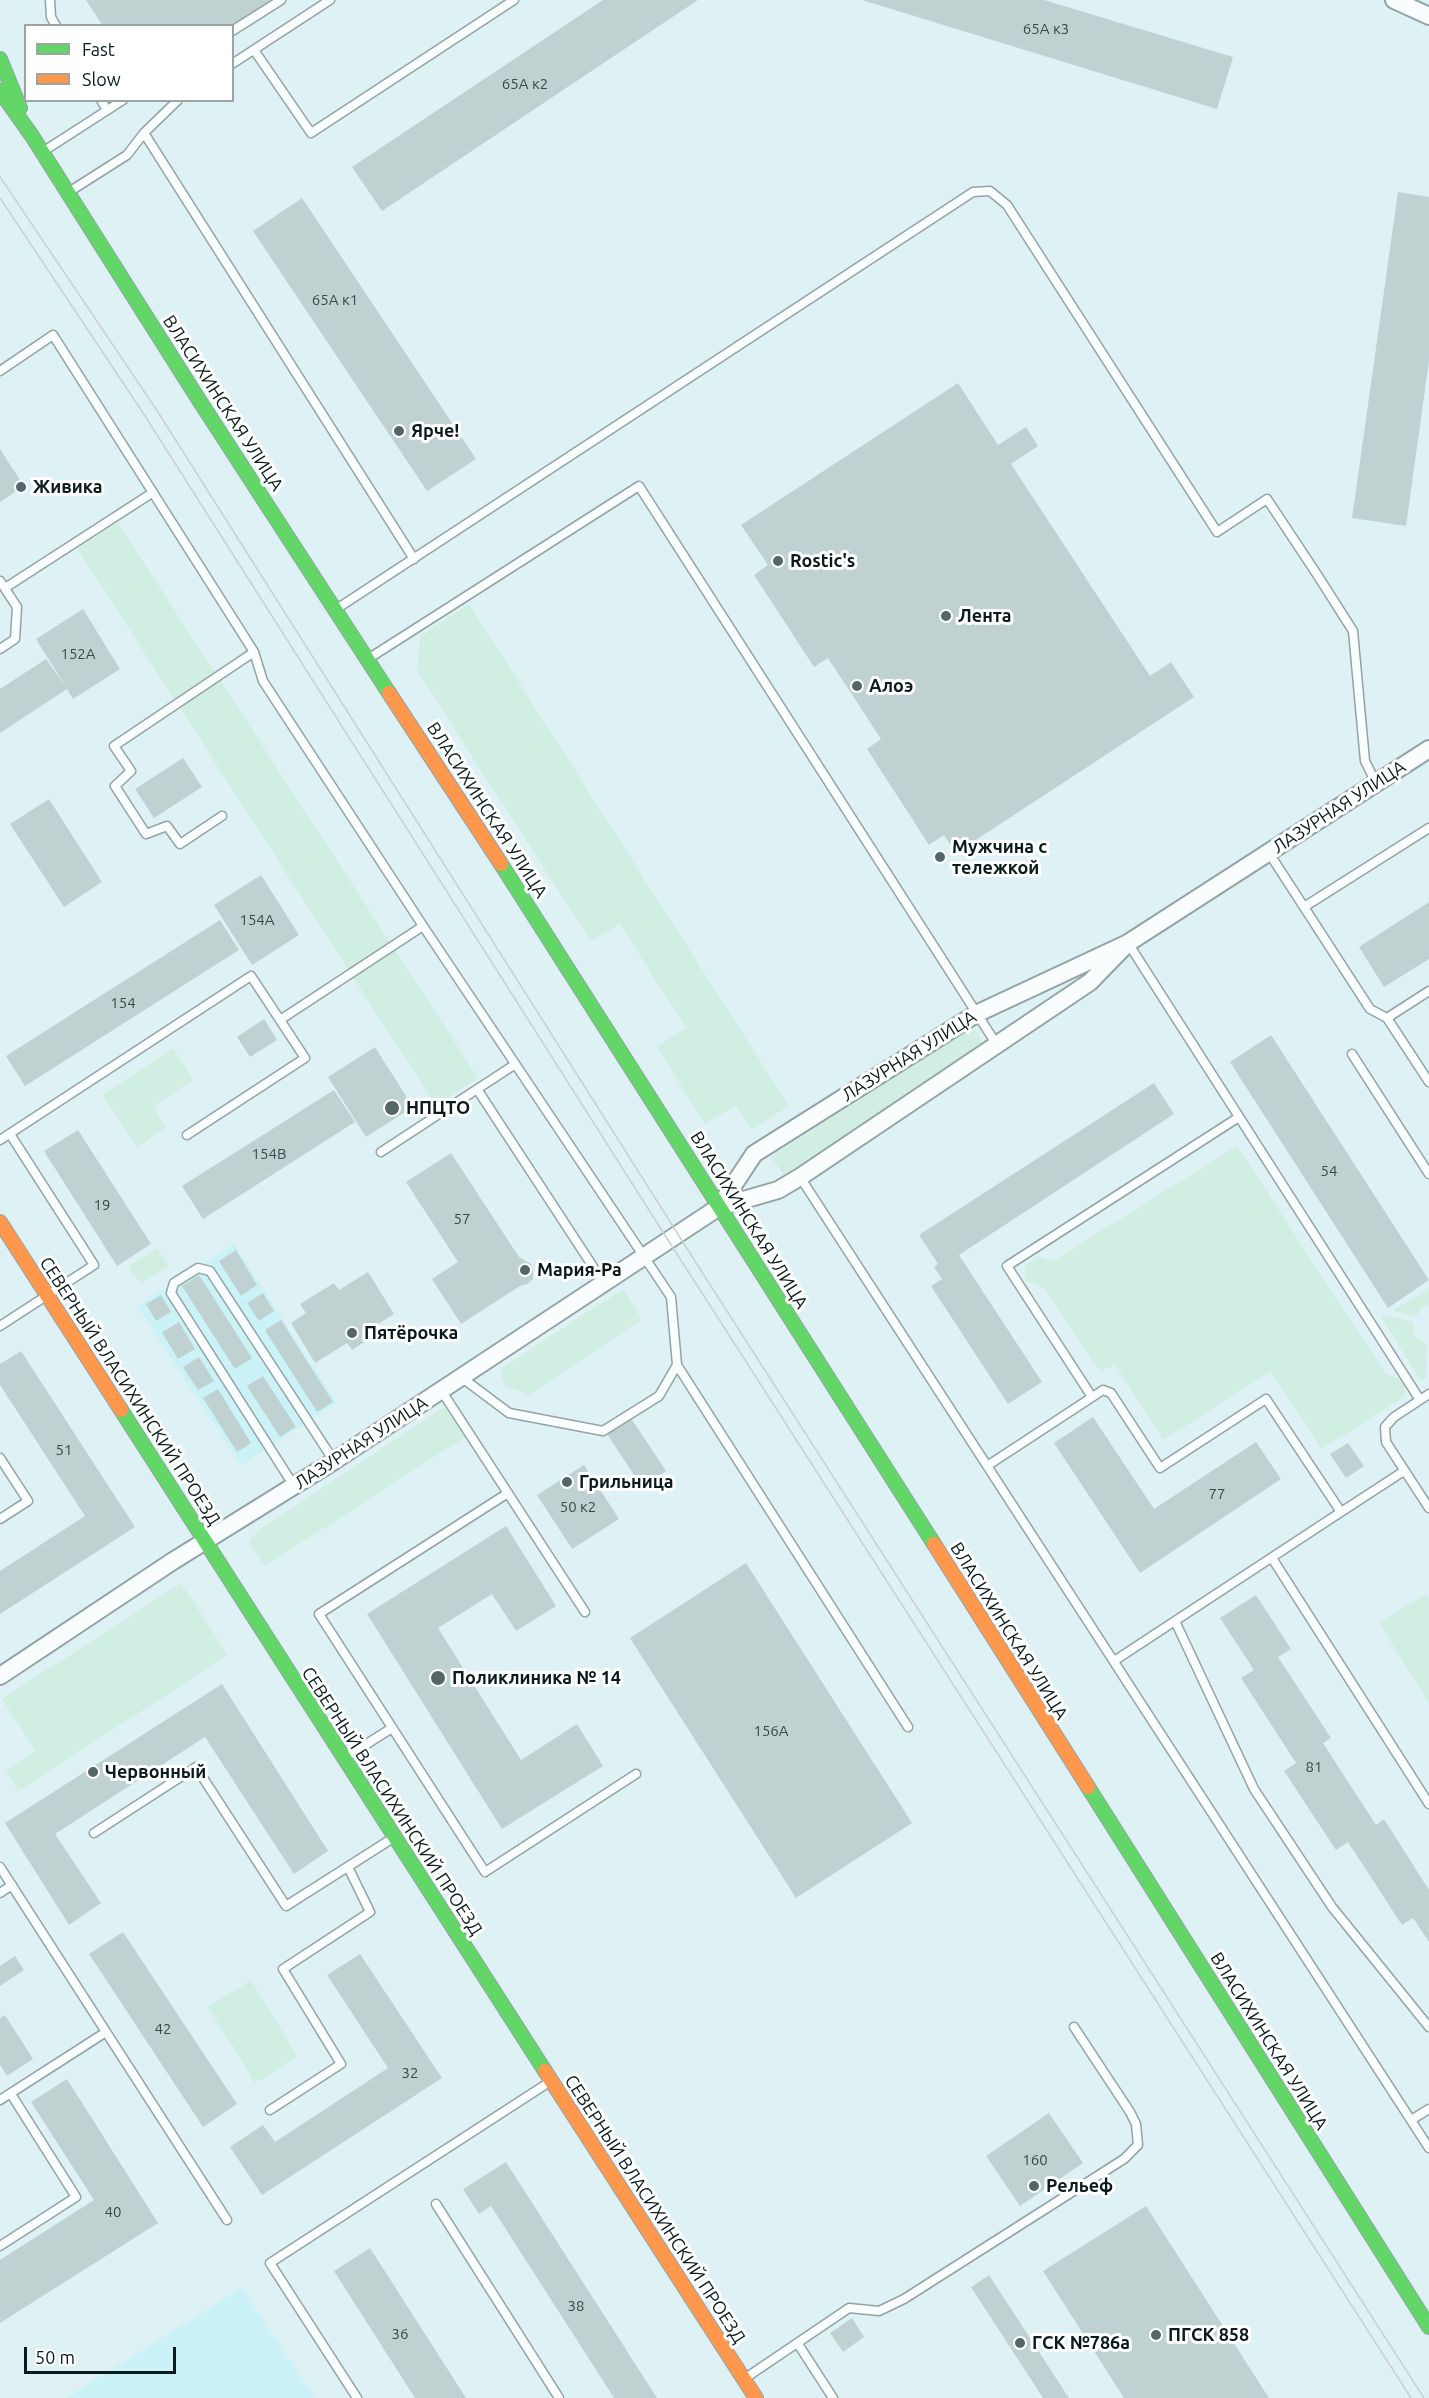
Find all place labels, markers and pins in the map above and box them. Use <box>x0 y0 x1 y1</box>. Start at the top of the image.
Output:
place label: Ярче! <box>411 420 459 442</box>
marker: Ярче! <box>392 424 406 438</box>
place label: Живика <box>33 476 103 498</box>
marker: Живика <box>14 480 28 494</box>
place label: Rostic's <box>790 550 855 572</box>
marker: Rostic's <box>771 554 785 568</box>
place label: Лента <box>958 605 1012 627</box>
marker: Лента <box>939 609 953 623</box>
place label: Алоэ <box>869 675 913 697</box>
marker: Алоэ <box>850 679 864 693</box>
place label: Мужчина с тележкой <box>952 836 1047 878</box>
marker: Мужчина с тележкой <box>933 850 947 864</box>
place label: НПЦТО <box>406 1097 470 1119</box>
marker: НПЦТО <box>383 1099 401 1117</box>
place label: Мария-Ра <box>537 1259 622 1281</box>
marker: Мария-Ра <box>518 1263 532 1277</box>
place label: Пятёрочка <box>364 1322 458 1344</box>
marker: Пятёрочка <box>345 1326 359 1340</box>
place label: Грильница <box>579 1471 674 1493</box>
marker: Грильница <box>560 1475 574 1489</box>
place label: Поликлиника № 14 <box>452 1667 621 1689</box>
marker: Поликлиника № 14 <box>429 1669 447 1687</box>
place label: Червонный <box>105 1761 206 1783</box>
marker: Червонный <box>86 1765 100 1779</box>
place label: Рельеф <box>1046 2175 1113 2197</box>
marker: Рельеф <box>1027 2179 1041 2193</box>
place label: ПГСК 858 <box>1168 2324 1249 2346</box>
marker: ПГСК 858 <box>1149 2328 1163 2342</box>
place label: ГСК №786а <box>1032 2332 1130 2354</box>
marker: ГСК №786а <box>1013 2336 1027 2350</box>

